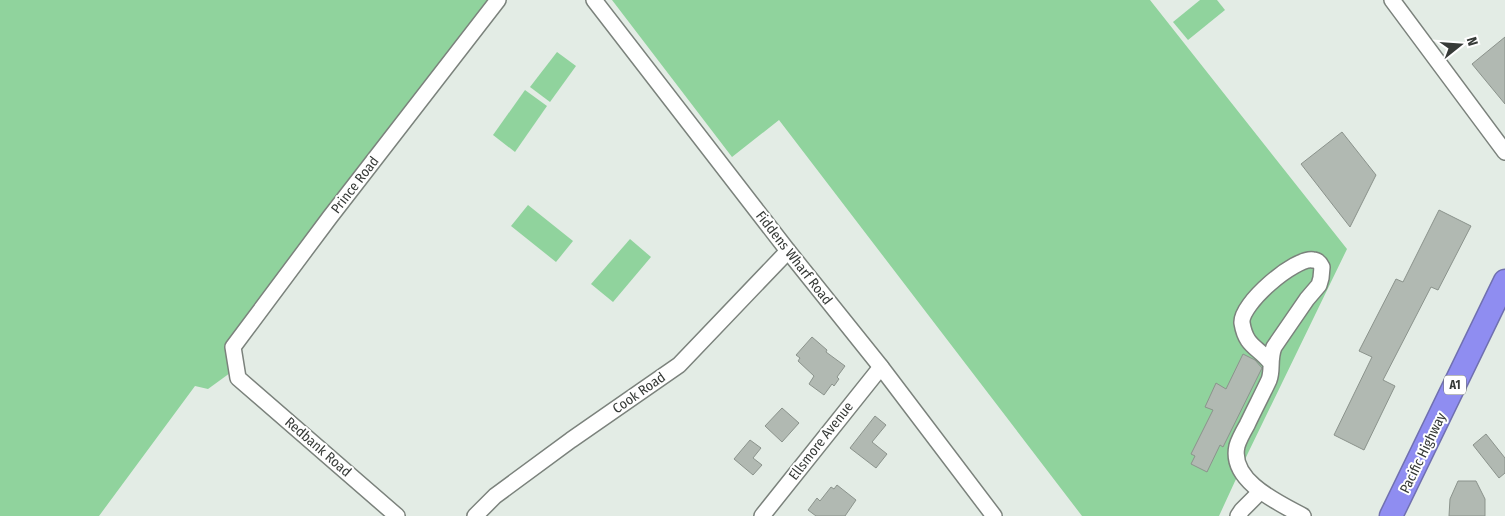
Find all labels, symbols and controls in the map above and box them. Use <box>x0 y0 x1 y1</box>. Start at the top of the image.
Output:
north arrow <box>1435 20 1485 70</box>
text: N <box>1463 35 1481 48</box>
street label: Prince Road <box>327 153 383 217</box>
street label: Fiddens Wharf Road <box>752 208 836 308</box>
street label: Cook Road <box>609 369 669 417</box>
road number: A1 <box>1444 376 1466 394</box>
street label: Ellsmore Avenue <box>785 398 857 484</box>
street label: Pacific Highway <box>1396 409 1450 496</box>
street label: Redbank Road <box>281 414 355 480</box>

